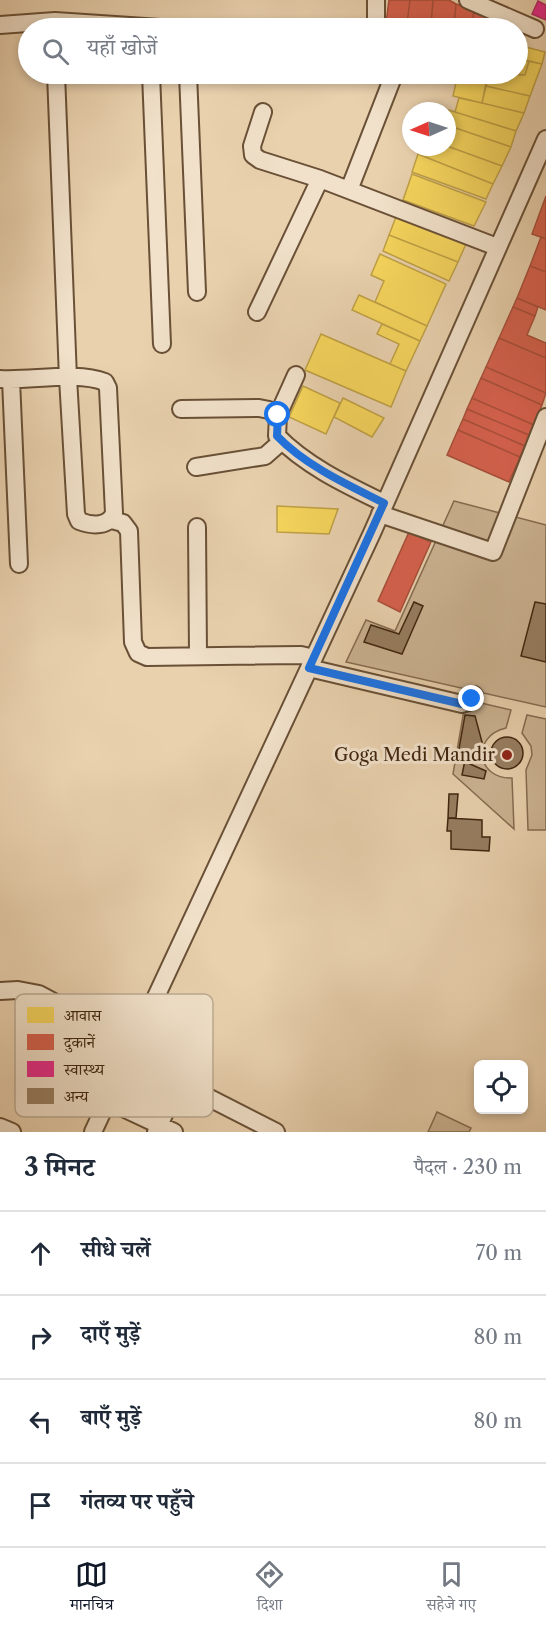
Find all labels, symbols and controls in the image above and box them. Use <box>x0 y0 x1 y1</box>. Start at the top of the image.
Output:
search box <box>18 18 528 84</box>
text: यहाँ खोजें <box>87 34 157 61</box>
icon: search <box>39 35 72 68</box>
north arrow <box>402 102 456 156</box>
route start <box>264 401 290 427</box>
route end <box>458 685 484 711</box>
place label: Goga Medi Mandir <box>334 744 495 766</box>
marker: Goga Medi Mandir <box>500 748 514 762</box>
legend <box>15 994 213 1117</box>
text: आवास <box>64 1005 103 1025</box>
text: दुकानें <box>63 1032 96 1053</box>
text: स्वास्थ्य <box>63 1059 105 1079</box>
map controls <box>474 1060 528 1114</box>
button: locate <box>474 1060 528 1114</box>
text: अन्य <box>64 1086 90 1106</box>
text: 3 मिनट <box>24 1151 94 1183</box>
text: पैदल · 230 m <box>414 1155 522 1179</box>
text: सीधे चलें <box>81 1236 150 1263</box>
icon: ahead <box>24 1237 57 1270</box>
text: 70 m <box>476 1241 522 1265</box>
text: दाएँ मुड़ें <box>81 1320 140 1347</box>
icon: right <box>24 1321 57 1354</box>
text: 80 m <box>474 1325 522 1349</box>
text: बाएँ मुड़ें <box>81 1404 141 1431</box>
icon: left <box>24 1405 57 1438</box>
text: 80 m <box>474 1409 522 1433</box>
text: गंतव्य पर पहुँचे <box>81 1488 194 1515</box>
icon: arrive <box>24 1489 57 1522</box>
tab: मानचित्र <box>70 1558 113 1620</box>
tab: दिशा <box>253 1558 286 1620</box>
tab: सहेजे गए <box>426 1558 476 1620</box>

